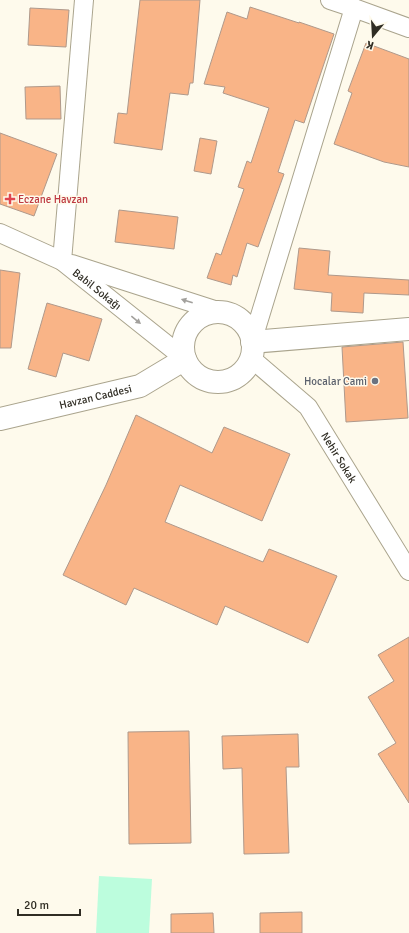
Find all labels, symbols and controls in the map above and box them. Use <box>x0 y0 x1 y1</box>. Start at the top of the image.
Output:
north arrow <box>353 16 393 56</box>
text: K <box>365 38 375 52</box>
place label: Eczane Havzan <box>18 193 88 206</box>
marker: Eczane Havzan <box>5 194 15 204</box>
street label: Babil Sokağı <box>70 266 124 313</box>
one-way arrow <box>181 298 193 304</box>
one-way arrow <box>131 316 142 324</box>
place label: Hocalar Cami <box>304 375 367 388</box>
marker: Hocalar Cami <box>370 376 380 386</box>
street label: Havzan Caddesi <box>58 382 133 412</box>
street label: Nehir Sokak <box>318 430 359 486</box>
scale bar <box>18 891 80 917</box>
text: 20 m <box>24 898 49 913</box>

